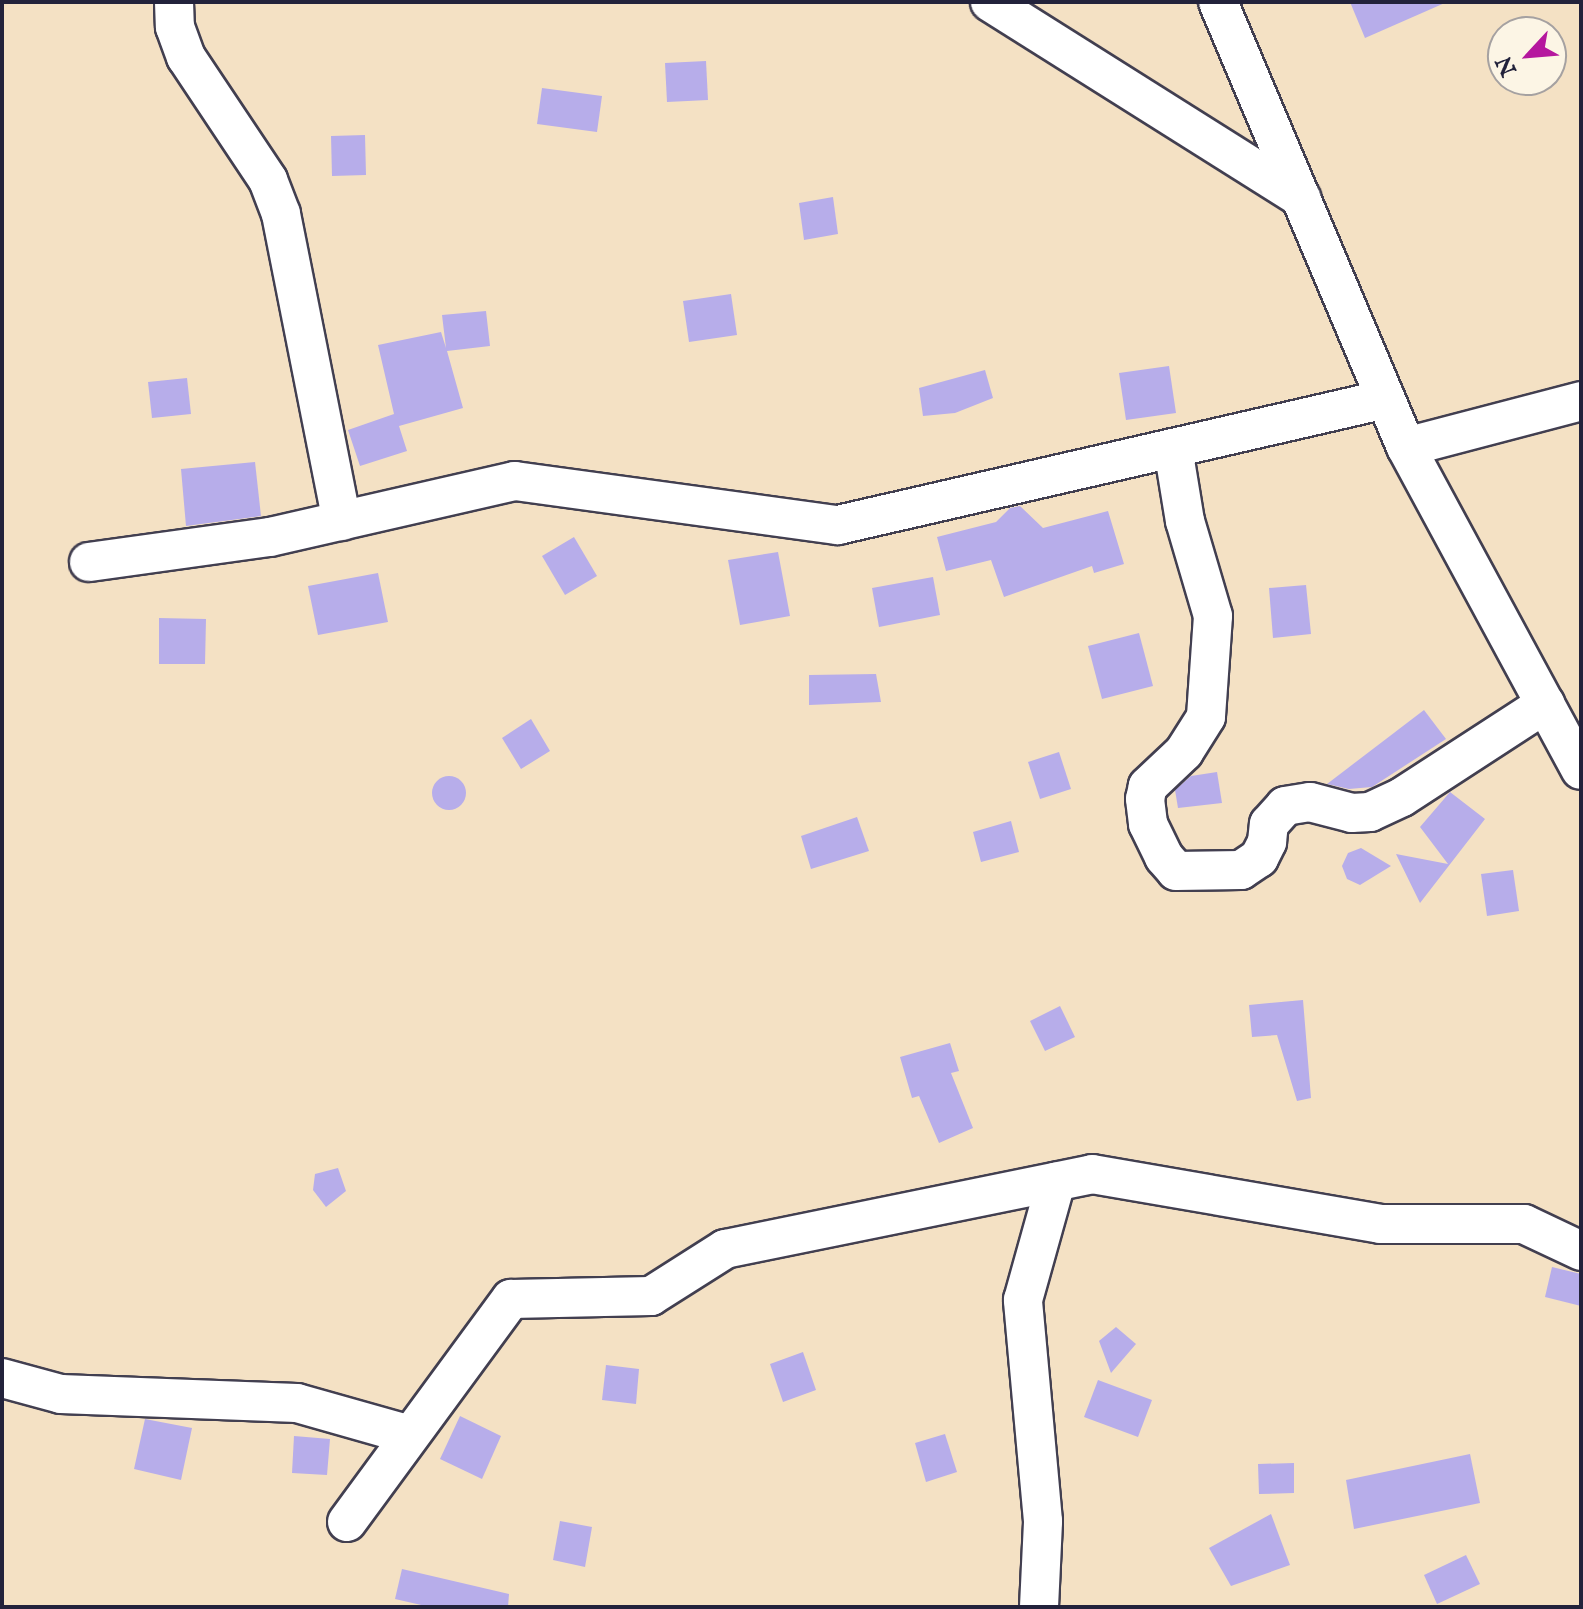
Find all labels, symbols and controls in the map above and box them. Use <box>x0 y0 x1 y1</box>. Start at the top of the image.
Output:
north arrow <box>1487 16 1567 96</box>
text: N <box>1490 51 1524 80</box>

